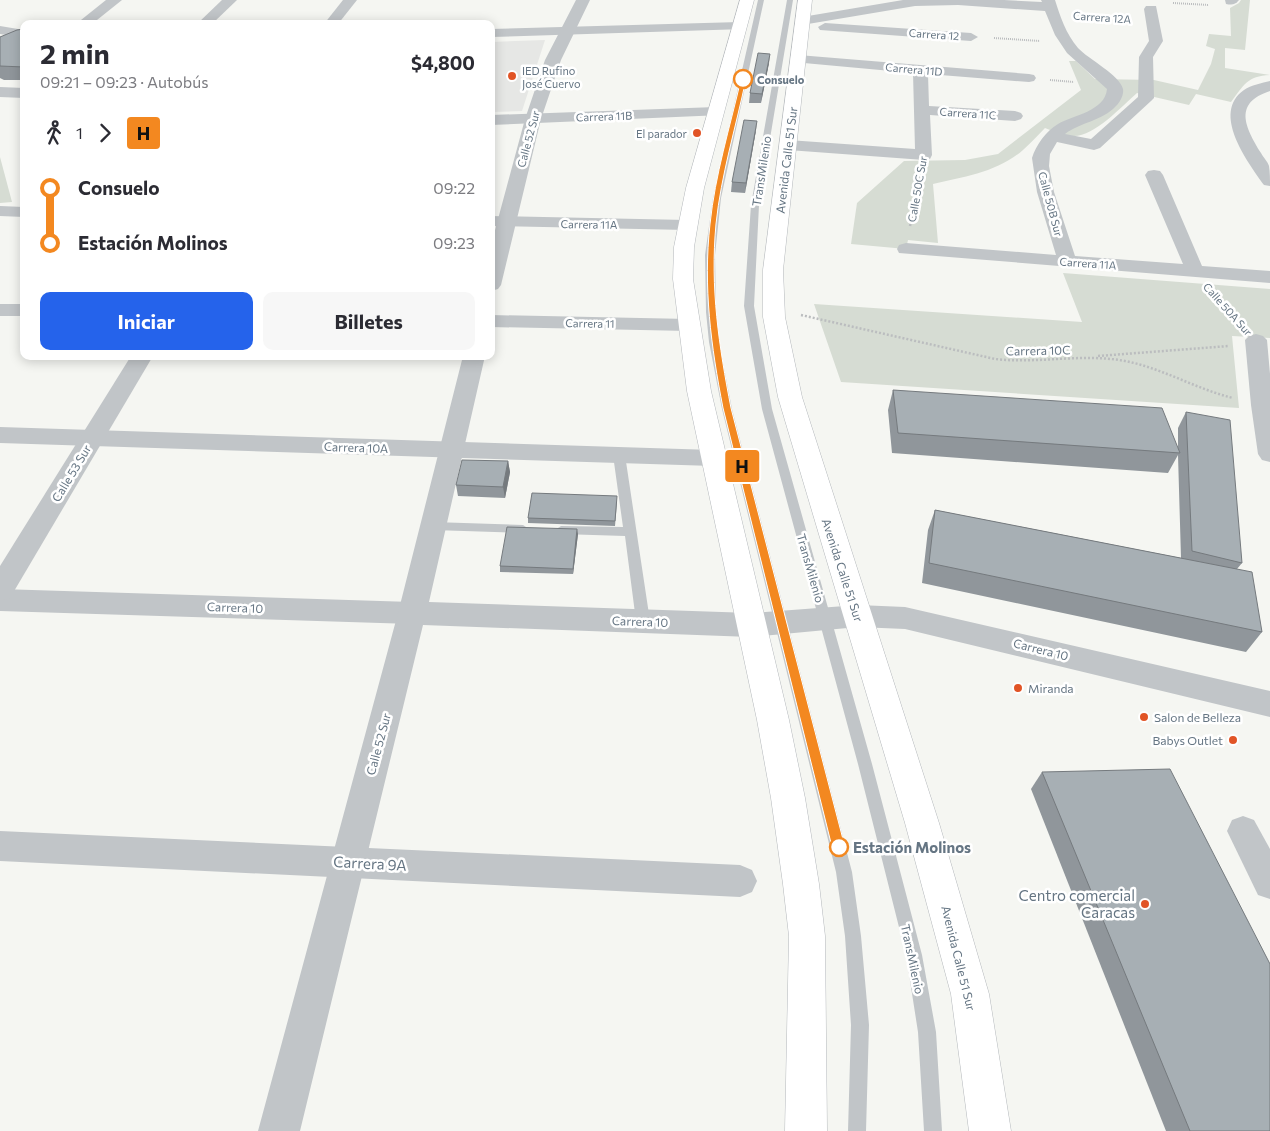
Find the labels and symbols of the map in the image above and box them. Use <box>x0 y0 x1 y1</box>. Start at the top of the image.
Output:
street label: Carrera 12A <box>1073 8 1132 26</box>
street label: Carrera 12 <box>908 26 960 42</box>
street label: Carrera 11D <box>885 60 943 78</box>
place label: IED Rufino José Cuervo <box>522 64 581 91</box>
marker: Consuelo <box>733 69 753 89</box>
marker: IED Rufino José Cuervo <box>506 70 518 82</box>
place label: Consuelo <box>757 73 805 86</box>
street label: Carrera 11C <box>939 105 997 121</box>
street label: Avenida Calle 51 Sur <box>772 106 800 214</box>
street label: Calle 52 Sur <box>514 109 542 169</box>
street label: Carrera 11B <box>576 109 632 123</box>
place label: El parador <box>636 127 688 140</box>
marker: El parador <box>691 127 703 139</box>
street label: TransMilenio <box>749 135 773 207</box>
street label: Calle 50C Sur <box>905 154 929 223</box>
street label: Calle 50B Sur <box>1036 170 1066 238</box>
street label: Carrera 11A <box>560 217 618 231</box>
street label: Carrera 11A <box>1059 255 1117 271</box>
street label: Calle 50A Sur <box>1201 280 1256 339</box>
street label: Carrera 11 <box>565 316 615 330</box>
street label: Carrera 10C <box>1006 342 1070 358</box>
street label: Carrera 10A <box>324 439 388 455</box>
street label: Calle 53 Sur <box>49 442 94 504</box>
line badge: H <box>726 450 758 482</box>
street label: Avenida Calle 51 Sur <box>820 517 866 624</box>
street label: TransMilenio <box>794 532 828 604</box>
street label: Carrera 10 <box>207 599 264 615</box>
street label: Carrera 10 <box>612 613 669 629</box>
street label: Carrera 10 <box>1012 635 1070 663</box>
place label: Miranda <box>1028 681 1074 695</box>
marker: Miranda <box>1012 682 1024 694</box>
place label: Salon de Belleza <box>1154 710 1241 724</box>
street label: Calle 52 Sur <box>363 711 393 777</box>
marker: Salon de Belleza <box>1138 711 1150 723</box>
place label: Babys Outlet <box>1152 733 1223 747</box>
marker: Babys Outlet <box>1227 734 1239 746</box>
marker: Estación Molinos <box>829 837 849 857</box>
place label: Estación Molinos <box>853 838 971 856</box>
street label: Carrera 9A <box>333 852 407 874</box>
place label: Centro comercial Caracas <box>1018 886 1135 921</box>
marker: Centro comercial Caracas <box>1139 898 1151 910</box>
street label: Avenida Calle 51 Sur <box>939 904 979 1012</box>
street label: TransMilenio <box>899 923 927 995</box>

